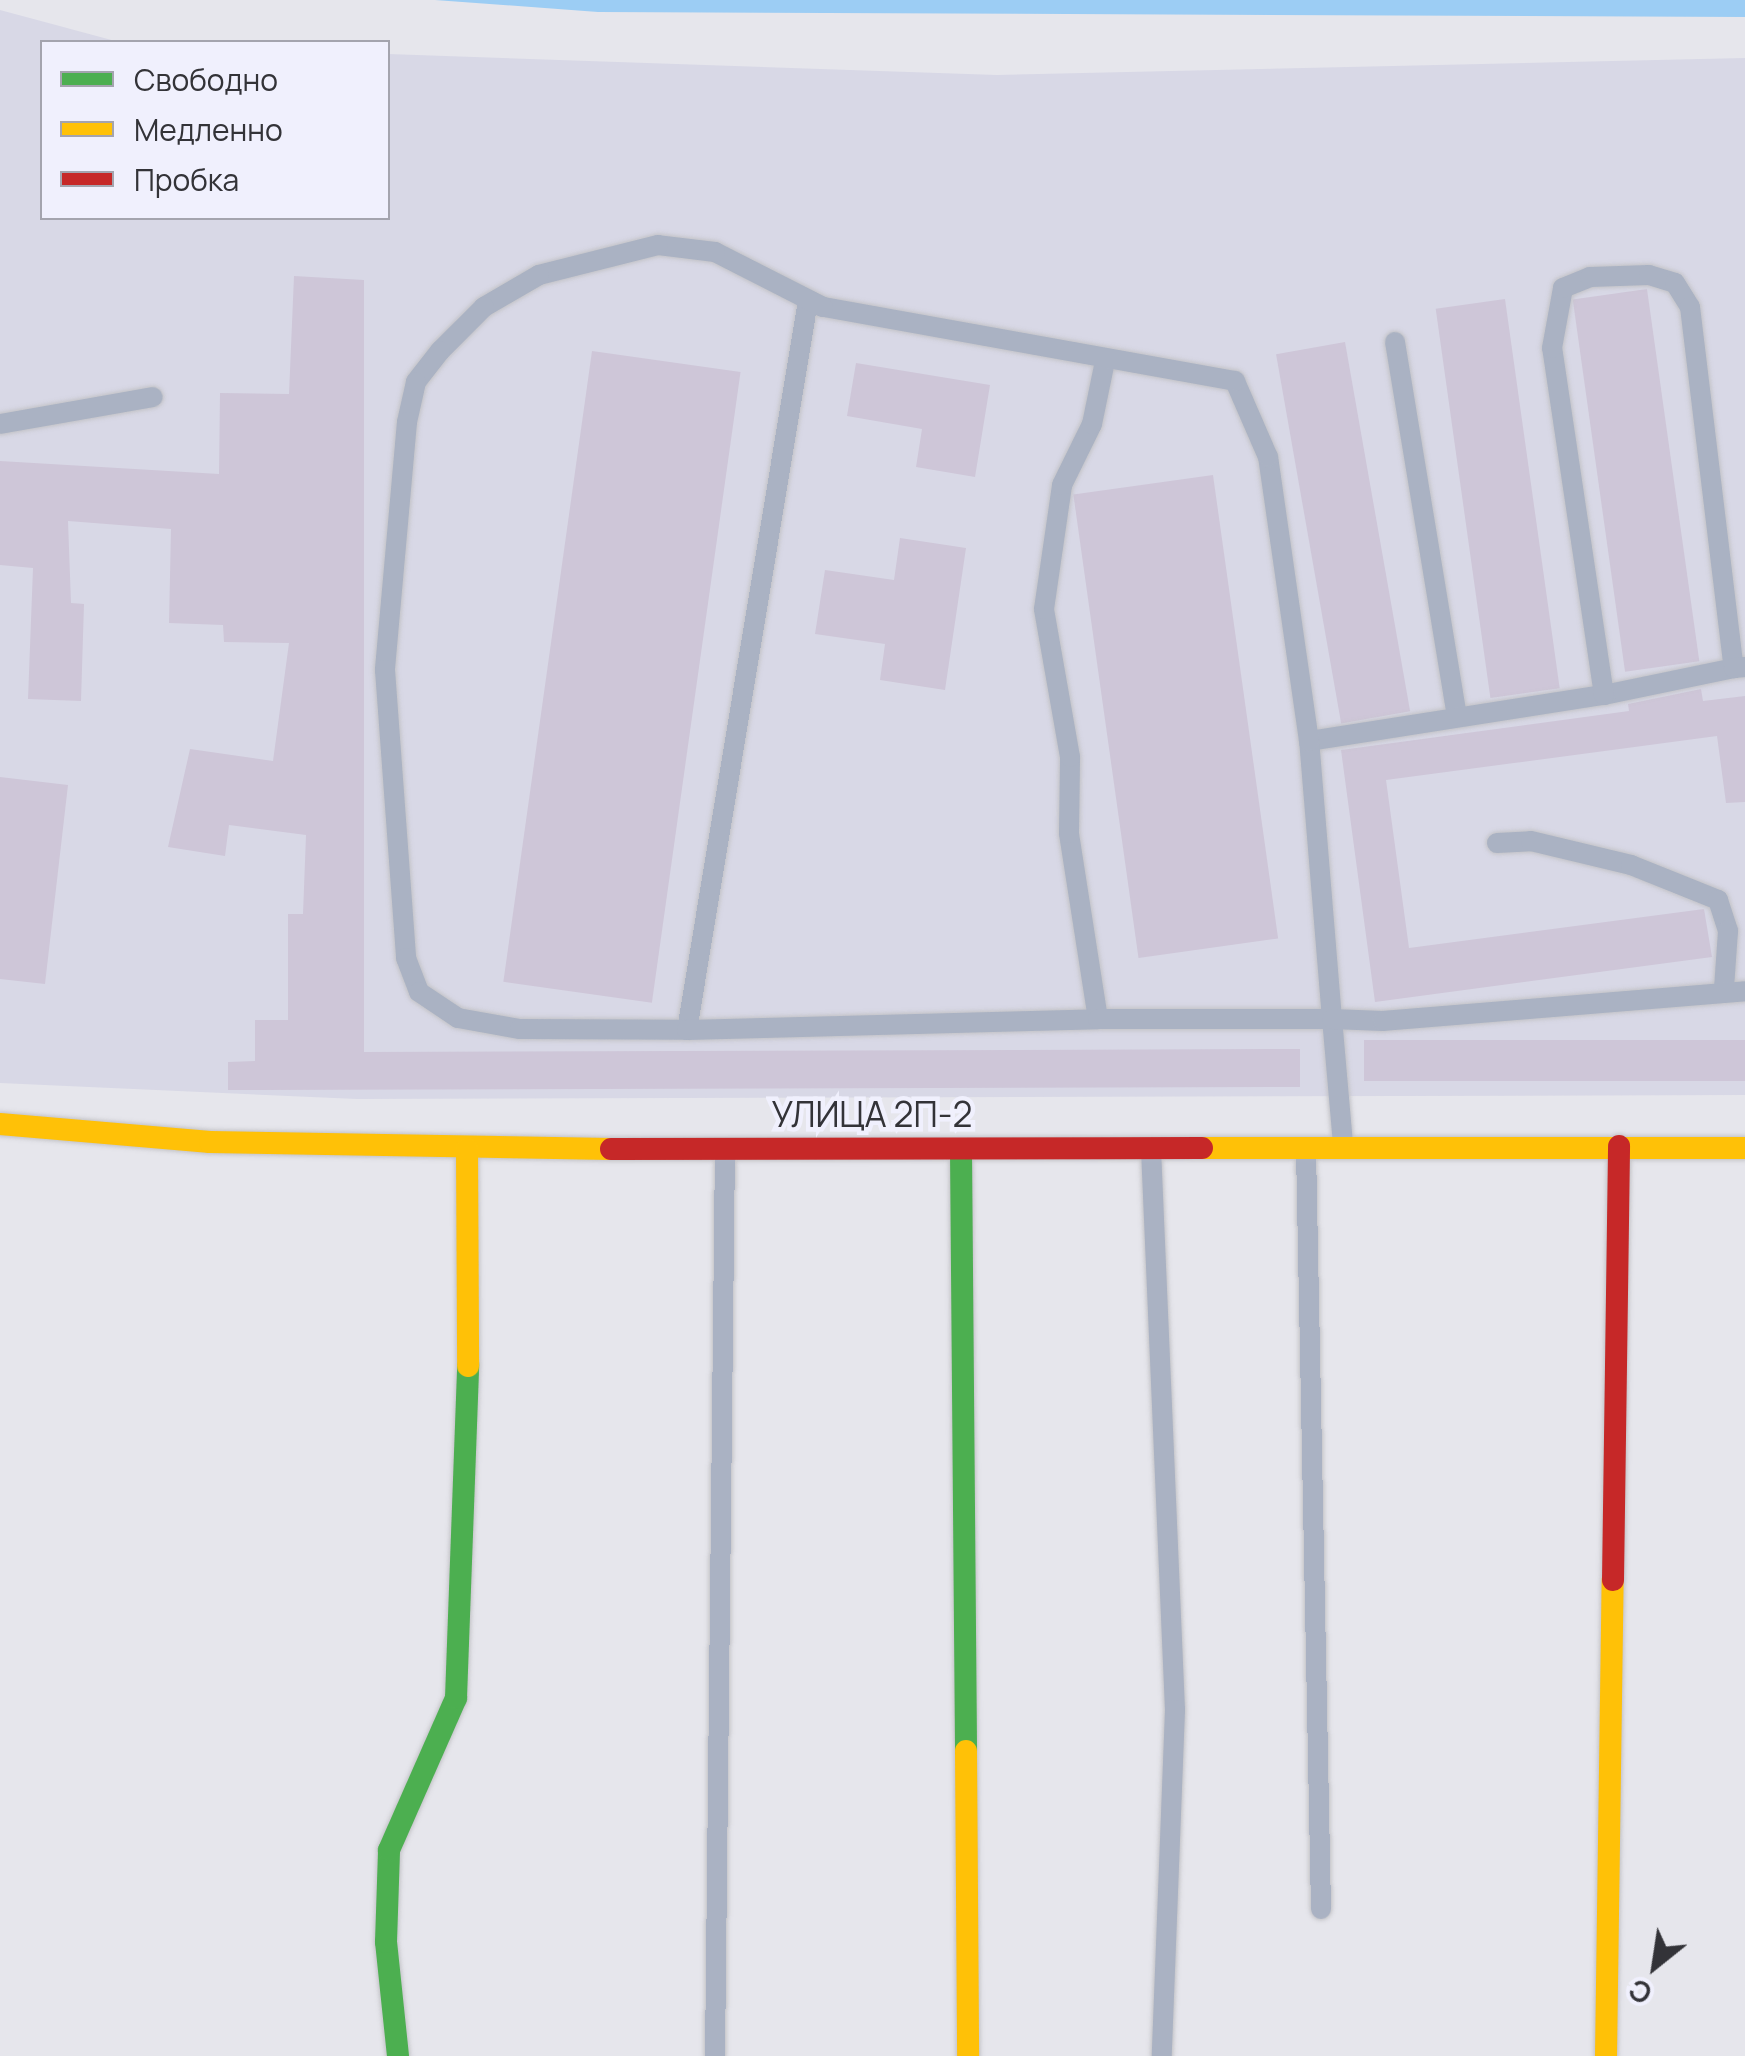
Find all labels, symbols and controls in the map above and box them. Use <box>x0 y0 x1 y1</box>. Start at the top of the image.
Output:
legend <box>40 40 390 220</box>
text: Свободно <box>134 59 278 100</box>
text: Медленно <box>134 109 283 150</box>
text: Пробка <box>134 159 239 200</box>
street label: УЛИЦА 2П-2 <box>772 1093 972 1135</box>
north arrow <box>1605 1916 1705 2016</box>
text: С <box>1622 1970 1658 2014</box>

